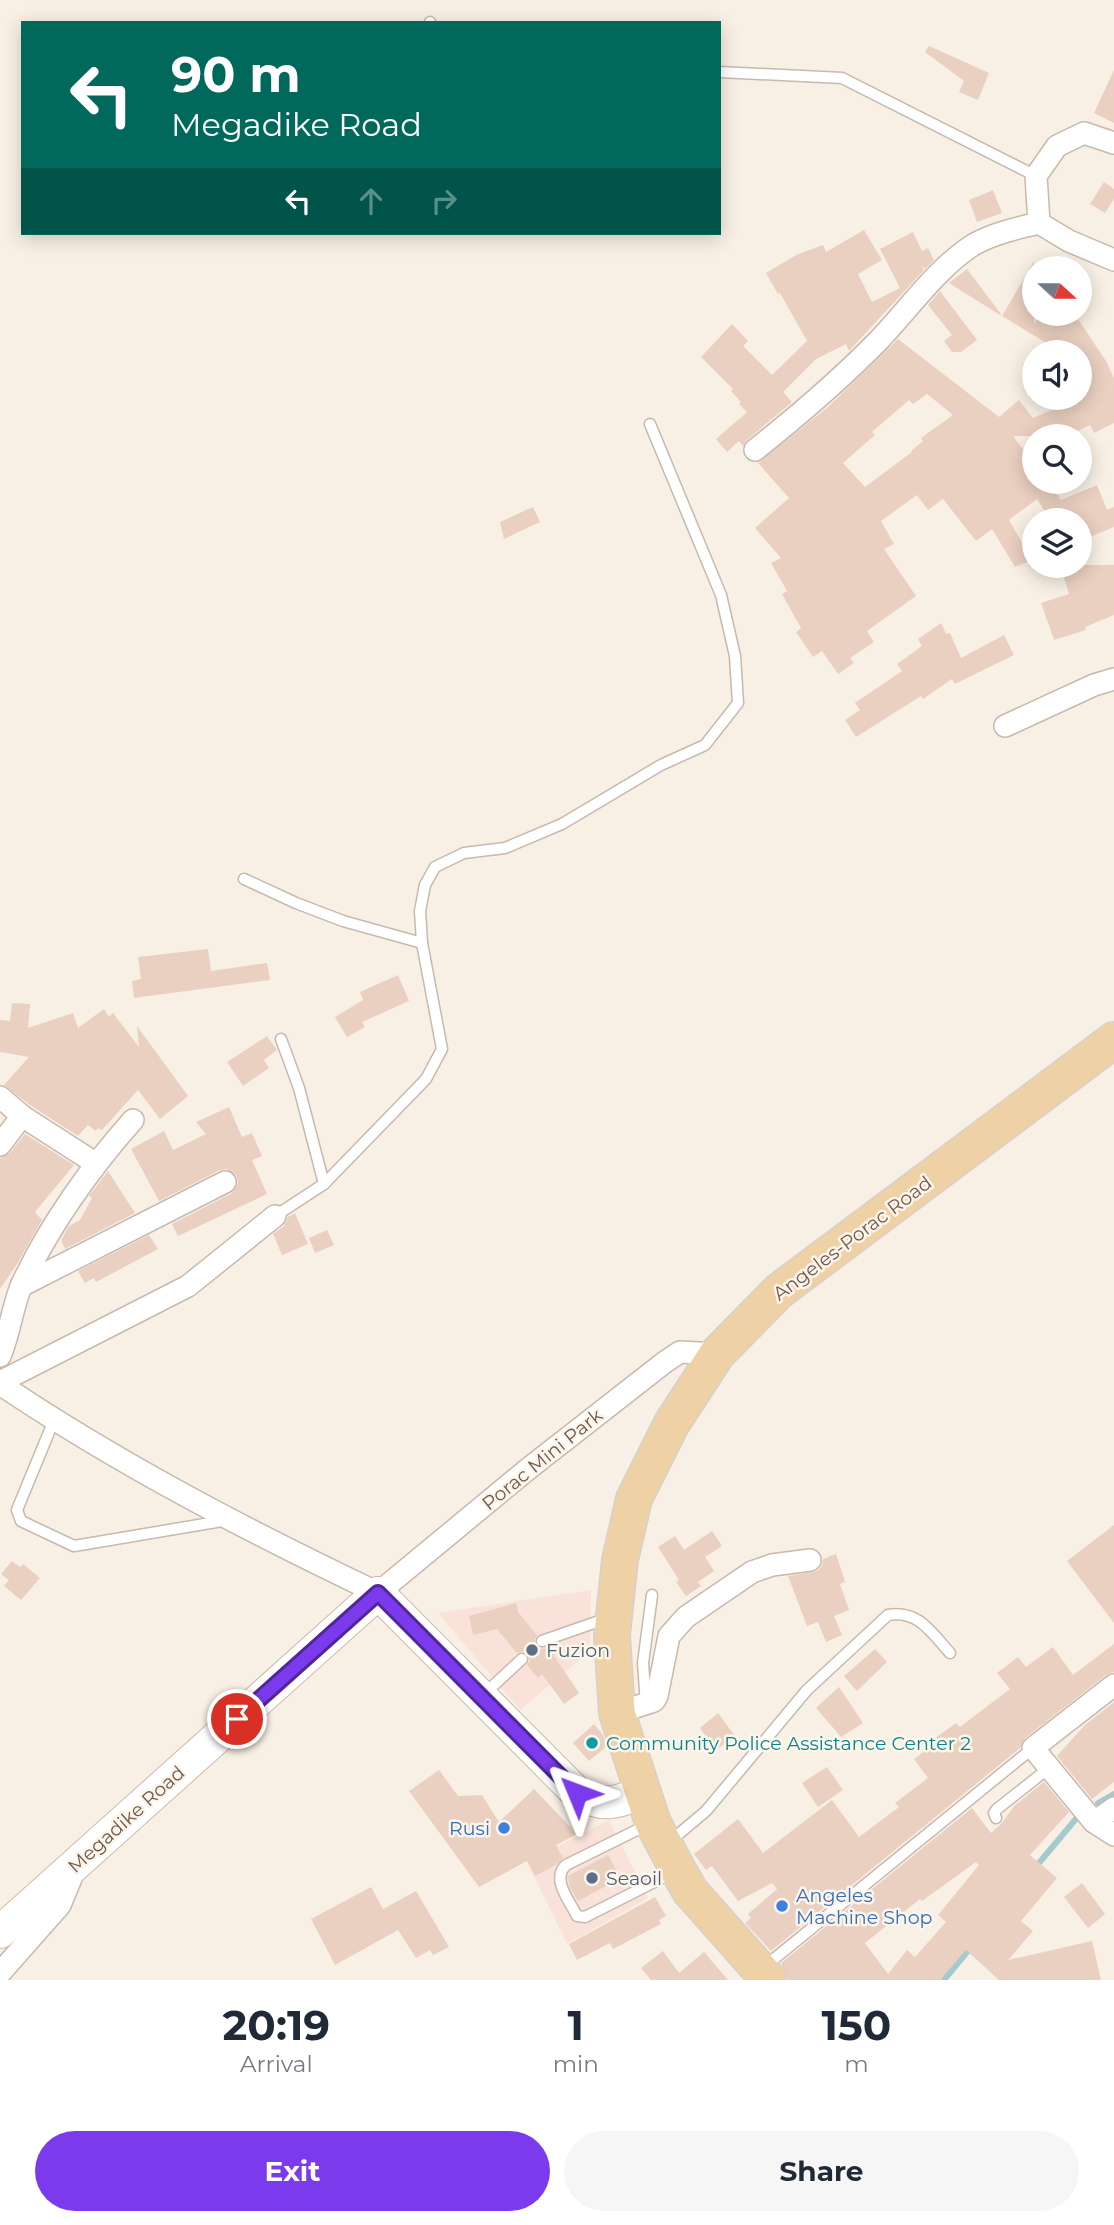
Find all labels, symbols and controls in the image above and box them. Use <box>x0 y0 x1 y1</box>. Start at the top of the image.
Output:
text: 90 m <box>171 45 301 104</box>
icon: left <box>56 49 147 140</box>
text: Megadike Road <box>171 105 422 144</box>
icon: left <box>279 182 317 220</box>
icon: ahead <box>352 182 390 220</box>
icon: right <box>425 182 463 220</box>
north arrow <box>1022 256 1092 326</box>
map controls <box>1022 256 1092 578</box>
button: sound <box>1022 340 1092 410</box>
button: search <box>1022 424 1092 494</box>
button: layers <box>1022 508 1092 578</box>
street label: Angeles-Porac Road <box>768 1171 936 1306</box>
street label: Porac Mini Park <box>477 1403 608 1515</box>
place label: Fuzion <box>546 1639 610 1662</box>
marker: Fuzion <box>524 1642 540 1658</box>
pin <box>207 1689 267 1749</box>
icon: arrive <box>218 1700 256 1738</box>
place label: Community Police Assistance Center 2 <box>606 1732 971 1755</box>
marker: Community Police Assistance Center 2 <box>584 1735 600 1751</box>
position arrow <box>540 1756 614 1830</box>
street label: Megadike Road <box>63 1761 189 1878</box>
place label: Rusi <box>449 1817 490 1840</box>
marker: Rusi <box>496 1820 512 1836</box>
place label: Seaoil <box>606 1867 662 1890</box>
marker: Seaoil <box>584 1870 600 1886</box>
place label: Angeles Machine Shop <box>796 1884 933 1929</box>
marker: Angeles Machine Shop <box>774 1898 790 1914</box>
text: 20:19 <box>223 1999 330 2051</box>
text: 1 <box>568 1999 584 2051</box>
text: 150 <box>821 1999 891 2051</box>
text: Arrival <box>240 2050 313 2078</box>
text: min <box>553 2050 599 2078</box>
text: m <box>844 2050 869 2078</box>
button: Exit <box>35 2131 550 2211</box>
button: Share <box>564 2131 1079 2211</box>

